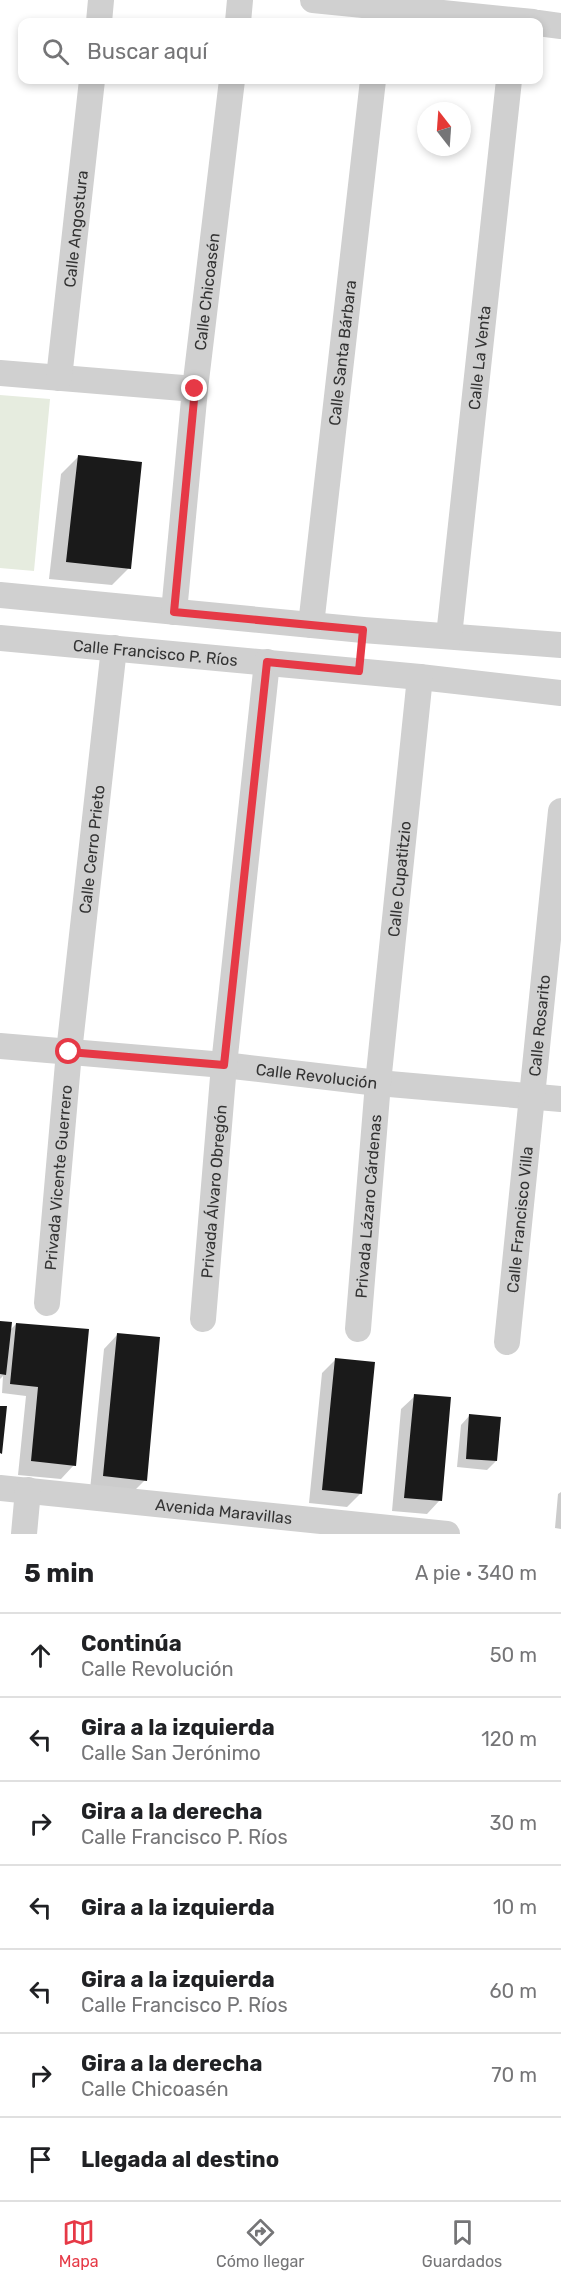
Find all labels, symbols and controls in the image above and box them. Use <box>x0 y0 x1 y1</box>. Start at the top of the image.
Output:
search box <box>18 18 543 84</box>
icon: search <box>39 35 72 68</box>
text: Buscar aquí <box>87 38 208 65</box>
north arrow <box>417 102 471 156</box>
street label: Calle Angostura <box>60 169 91 288</box>
street label: Calle Chicoasén <box>190 232 223 351</box>
street label: Calle Santa Bárbara <box>324 279 360 427</box>
street label: Calle La Venta <box>464 304 494 411</box>
route end <box>181 375 207 401</box>
street label: Calle Francisco P. Ríos <box>72 635 239 670</box>
street label: Calle Cerro Prieto <box>75 784 108 915</box>
street label: Calle Cupatitzio <box>384 820 415 938</box>
street label: Calle Rosarito <box>525 974 554 1077</box>
route start <box>55 1038 81 1064</box>
street label: Calle Revolución <box>255 1059 378 1092</box>
street label: Privada Vicente Guerrero <box>40 1084 76 1271</box>
street label: Privada Álvaro Obregón <box>197 1104 230 1279</box>
street label: Privada Lázaro Cárdenas <box>351 1114 385 1299</box>
street label: Calle Francisco Villa <box>503 1145 536 1294</box>
street label: Avenida Maravillas <box>155 1495 293 1528</box>
text: 5 min <box>24 1558 94 1589</box>
text: A pie · 340 m <box>415 1561 537 1585</box>
text: Continúa <box>81 1630 182 1657</box>
icon: ahead <box>24 1639 57 1672</box>
text: 50 m <box>490 1643 537 1667</box>
text: Calle Revolución <box>81 1657 234 1681</box>
text: Gira a la izquierda <box>81 1714 275 1741</box>
icon: left <box>24 1723 57 1756</box>
text: 120 m <box>481 1727 537 1751</box>
text: Calle San Jerónimo <box>81 1741 261 1765</box>
text: Gira a la derecha <box>81 1798 262 1825</box>
icon: right <box>24 1807 57 1840</box>
text: 30 m <box>490 1811 537 1835</box>
text: Calle Francisco P. Ríos <box>81 1825 288 1849</box>
icon: left <box>24 1891 57 1924</box>
text: Gira a la izquierda <box>81 1894 275 1921</box>
text: 10 m <box>493 1895 537 1919</box>
text: Gira a la izquierda <box>81 1966 275 1993</box>
icon: left <box>24 1975 57 2008</box>
text: 60 m <box>490 1979 537 2003</box>
text: Calle Francisco P. Ríos <box>81 1993 288 2017</box>
text: Gira a la derecha <box>81 2050 262 2077</box>
icon: right <box>24 2059 57 2092</box>
text: 70 m <box>491 2063 537 2087</box>
text: Calle Chicoasén <box>81 2077 229 2101</box>
icon: arrive <box>24 2143 57 2176</box>
text: Llegada al destino <box>81 2146 279 2173</box>
tab: Mapa <box>59 2216 99 2271</box>
tab: Cómo llegar <box>216 2216 304 2271</box>
tab: Guardados <box>422 2216 502 2271</box>

